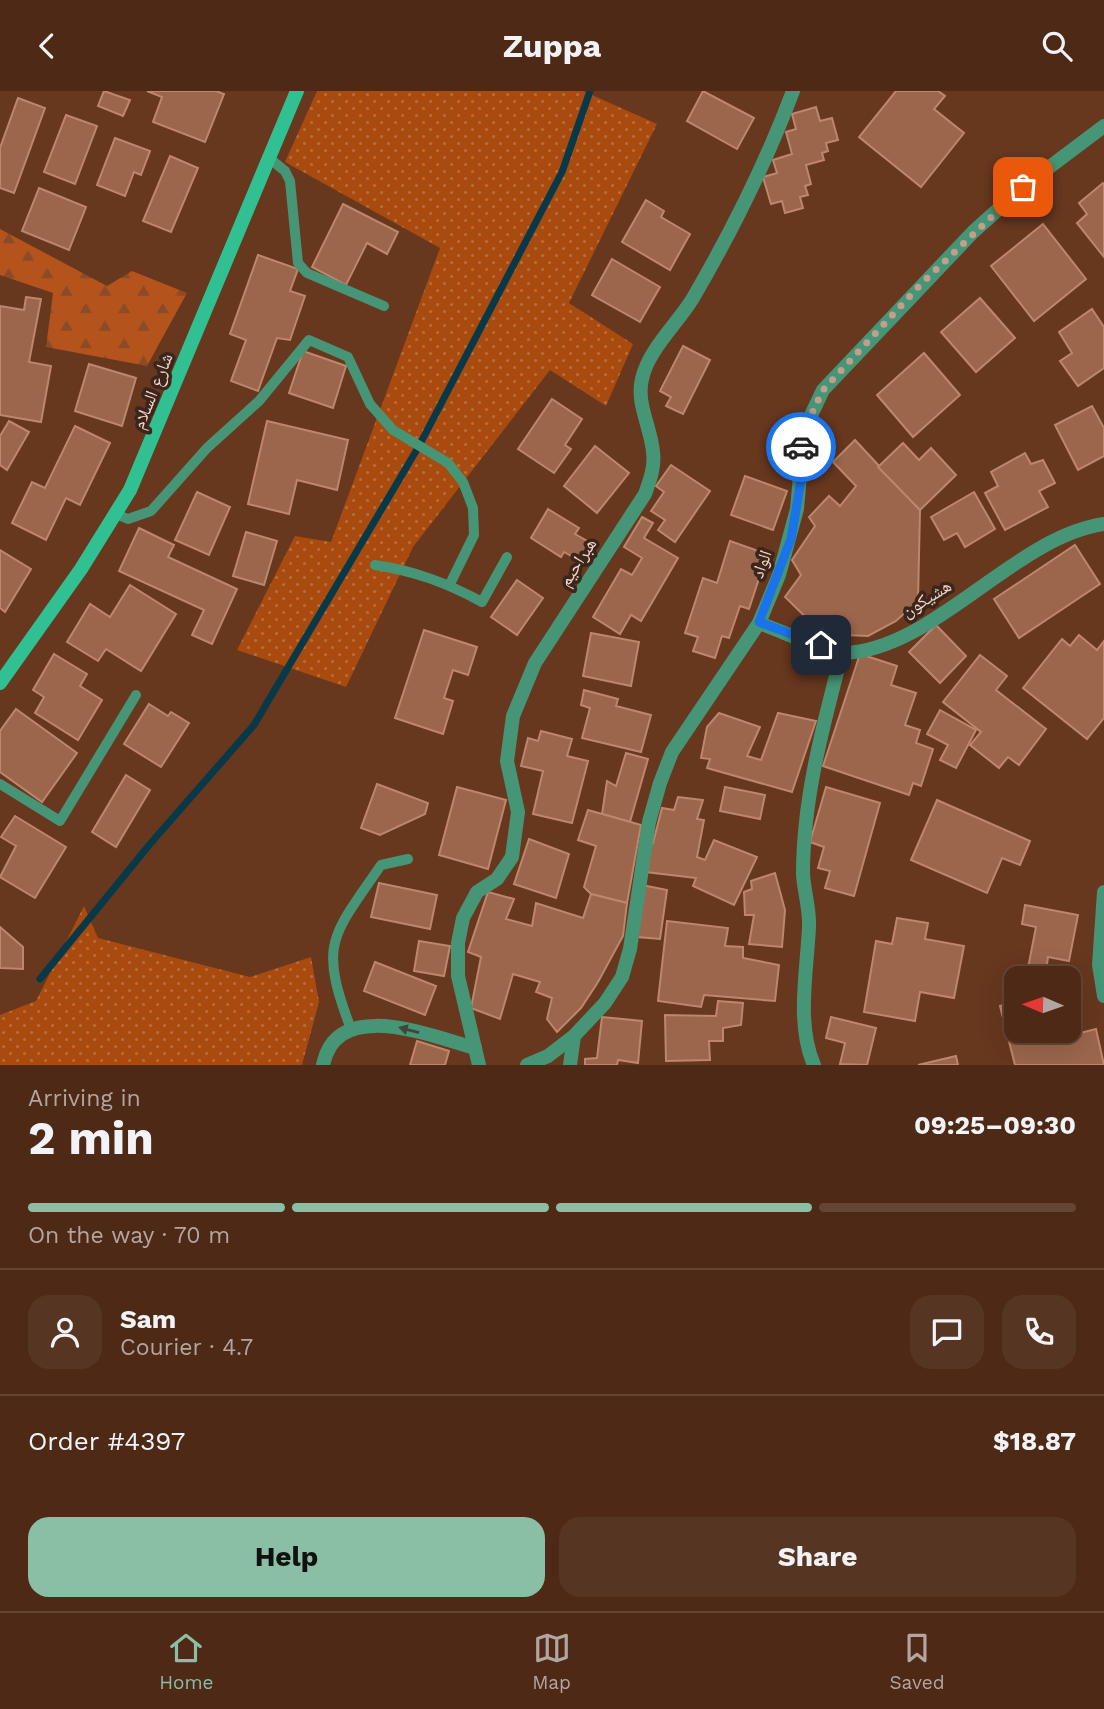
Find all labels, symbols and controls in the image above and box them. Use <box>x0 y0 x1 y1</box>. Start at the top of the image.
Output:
icon: back <box>28 27 66 65</box>
text: Zuppa <box>503 27 601 65</box>
icon: search <box>1038 27 1076 65</box>
pin <box>993 157 1053 217</box>
icon: bag <box>1004 168 1042 206</box>
street label: شارع السلام <box>127 350 179 433</box>
courier <box>766 412 836 482</box>
icon: car <box>782 428 820 466</box>
street label: هبراحيم <box>554 534 602 591</box>
street label: الواد <box>746 547 776 581</box>
street label: هشيكون <box>897 575 955 622</box>
pin <box>791 615 851 675</box>
icon: home <box>802 626 840 664</box>
north arrow <box>1004 966 1082 1043</box>
map controls <box>1004 966 1081 1043</box>
one-way arrow <box>398 1024 420 1035</box>
text: Arriving in <box>28 1085 141 1112</box>
text: 09:25–09:30 <box>914 1110 1076 1140</box>
text: 2 min <box>28 1111 154 1165</box>
text: On the way · 70 m <box>28 1222 230 1249</box>
button: person <box>28 1295 102 1369</box>
button: chat <box>910 1295 984 1369</box>
button: phone <box>1002 1295 1076 1369</box>
text: Sam <box>120 1304 176 1334</box>
text: Courier · 4.7 <box>120 1334 253 1361</box>
text: Order #4397 <box>28 1426 185 1456</box>
text: $18.87 <box>993 1426 1076 1456</box>
button: Help <box>28 1517 545 1597</box>
button: Share <box>559 1517 1076 1597</box>
tab: Home <box>159 1629 214 1694</box>
tab: Map <box>532 1629 571 1694</box>
tab: Saved <box>889 1629 945 1694</box>

